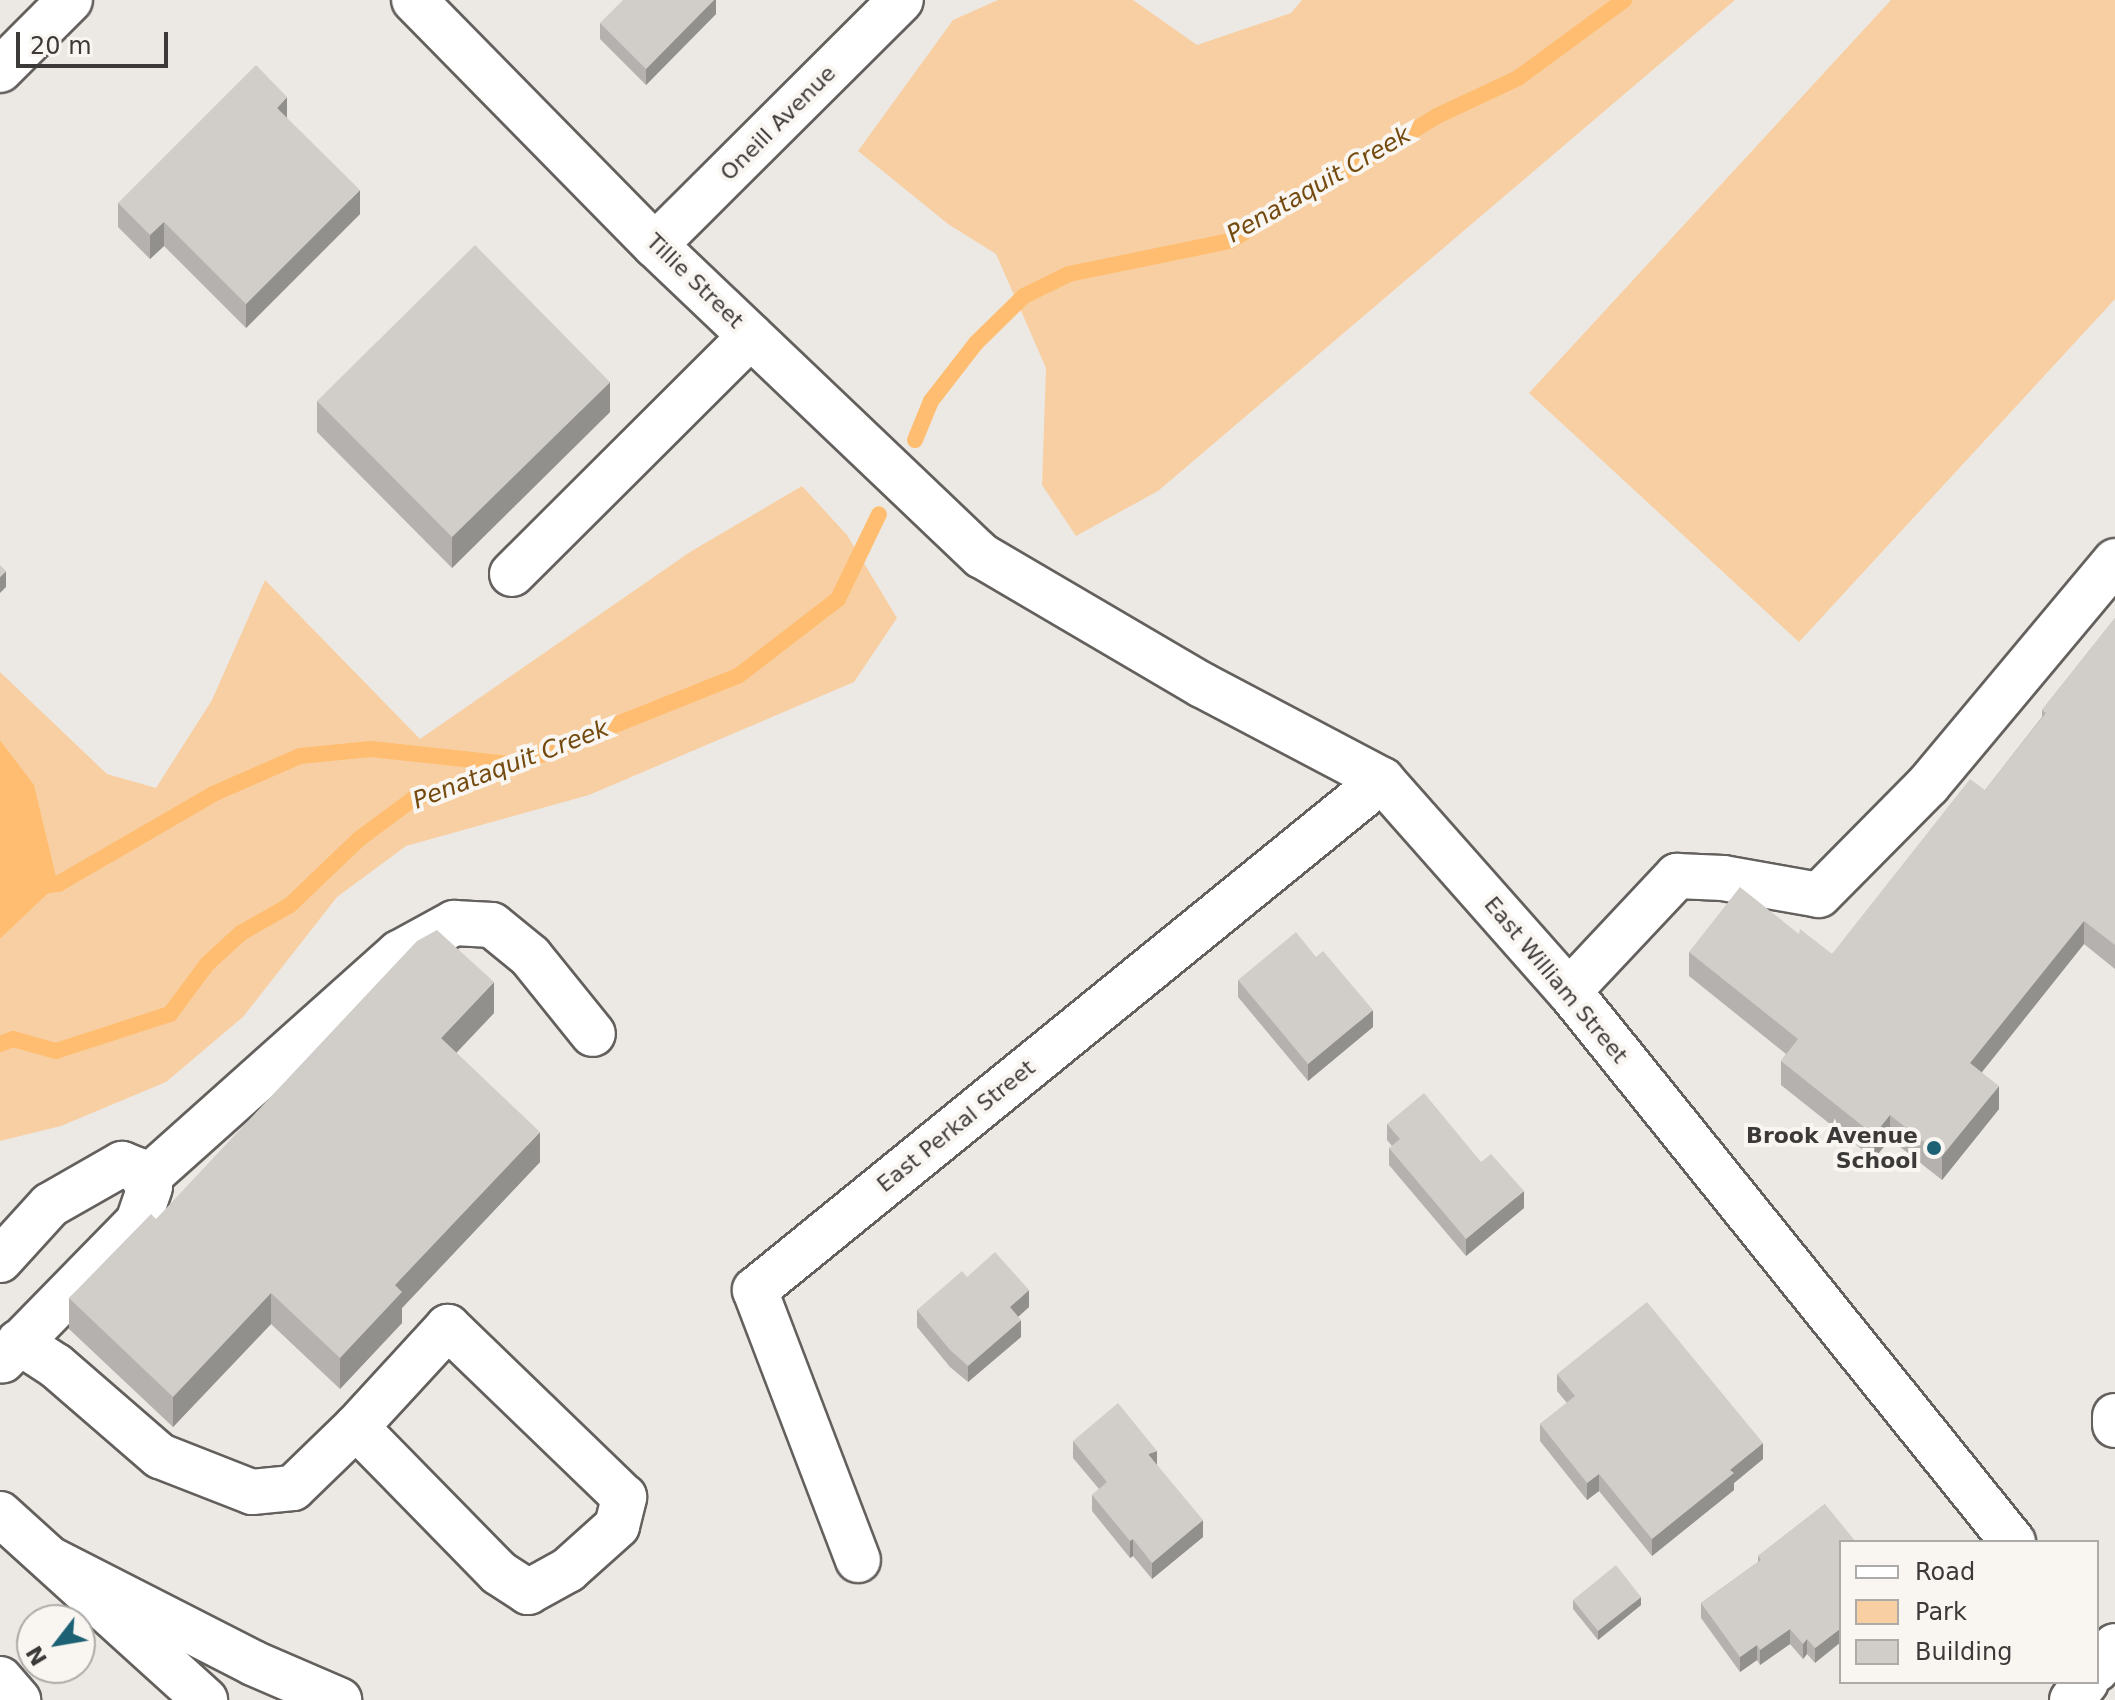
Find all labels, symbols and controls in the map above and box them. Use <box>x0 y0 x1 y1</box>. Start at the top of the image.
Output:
scale bar <box>20 16 172 66</box>
text: 20 m <box>30 32 92 60</box>
street label: Oneill Avenue <box>715 60 841 186</box>
water label: Penataquit Creek <box>1222 121 1416 249</box>
street label: Tillie Street <box>641 228 749 334</box>
water label: Penataquit Creek <box>409 714 613 816</box>
street label: East William Street <box>1479 891 1633 1069</box>
street label: East Perkal Street <box>872 1054 1040 1198</box>
place label: Brook Avenue School <box>1746 1122 1918 1174</box>
marker: Brook Avenue School <box>1925 1139 1943 1157</box>
legend <box>1839 1540 2099 1684</box>
text: Road <box>1915 1558 1975 1586</box>
text: Park <box>1915 1598 1967 1626</box>
north arrow <box>16 1604 96 1684</box>
text: Building <box>1915 1638 2012 1666</box>
text: N <box>21 1641 52 1670</box>

